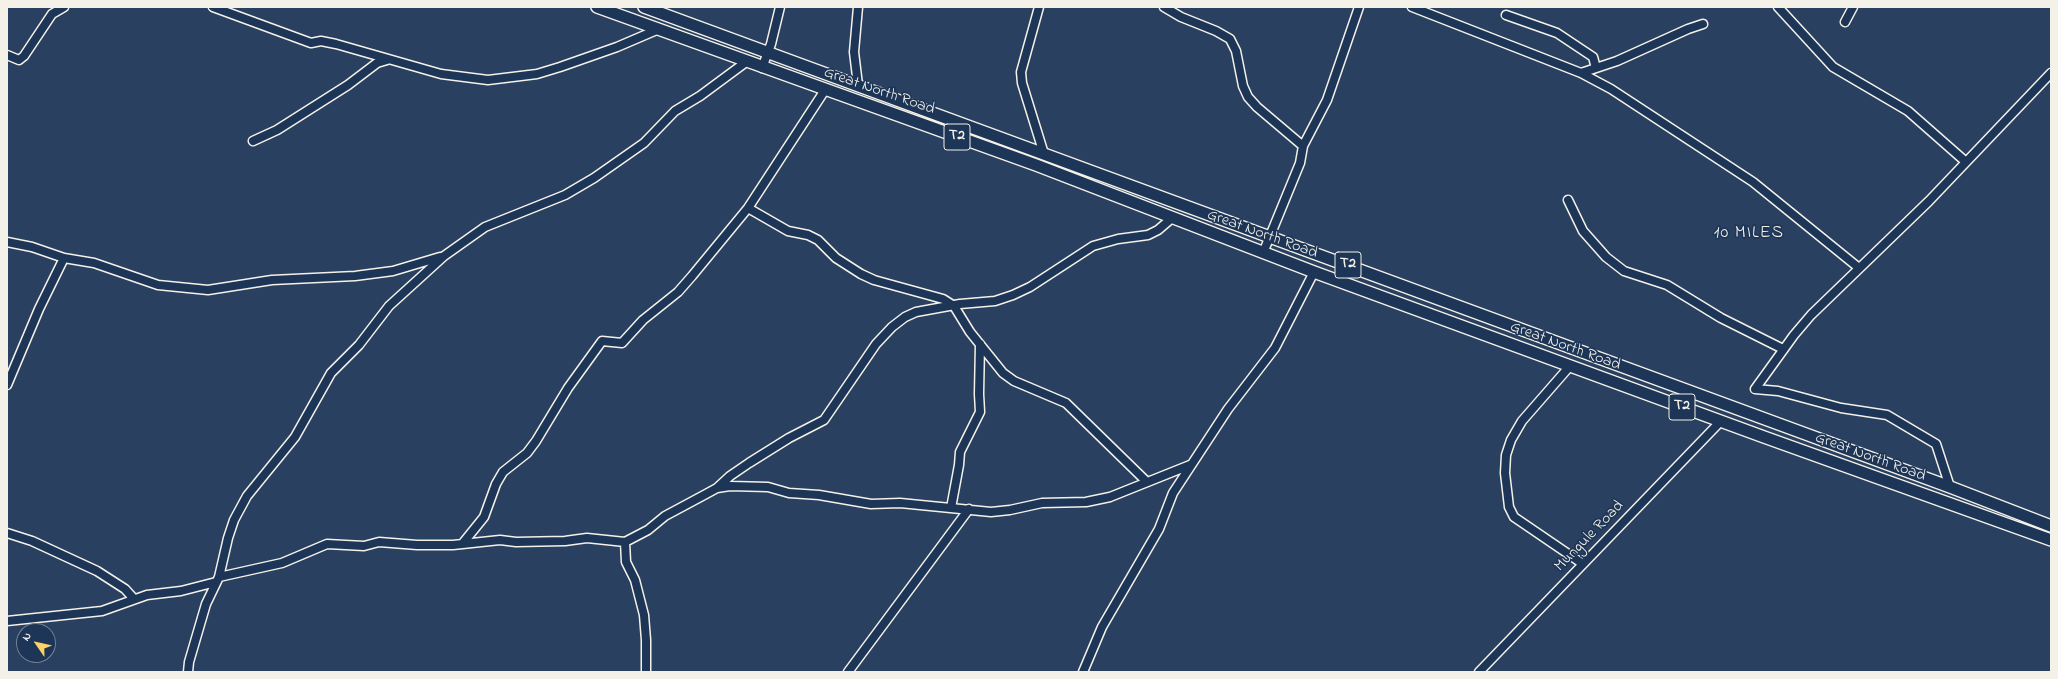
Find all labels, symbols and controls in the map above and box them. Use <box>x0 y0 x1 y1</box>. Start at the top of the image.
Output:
street label: Great North Road <box>821 64 937 120</box>
road number: T2 <box>944 124 970 150</box>
street label: Great North Road <box>1204 206 1320 264</box>
district label: 10 MILES <box>1714 223 1784 245</box>
road number: T2 <box>1335 252 1361 278</box>
street label: Great North Road <box>1507 318 1623 376</box>
road number: T2 <box>1669 394 1695 420</box>
street label: Great North Road <box>1812 429 1928 487</box>
street label: Mungule Road <box>1551 497 1629 577</box>
north arrow <box>16 623 56 663</box>
text: N <box>18 629 36 644</box>

